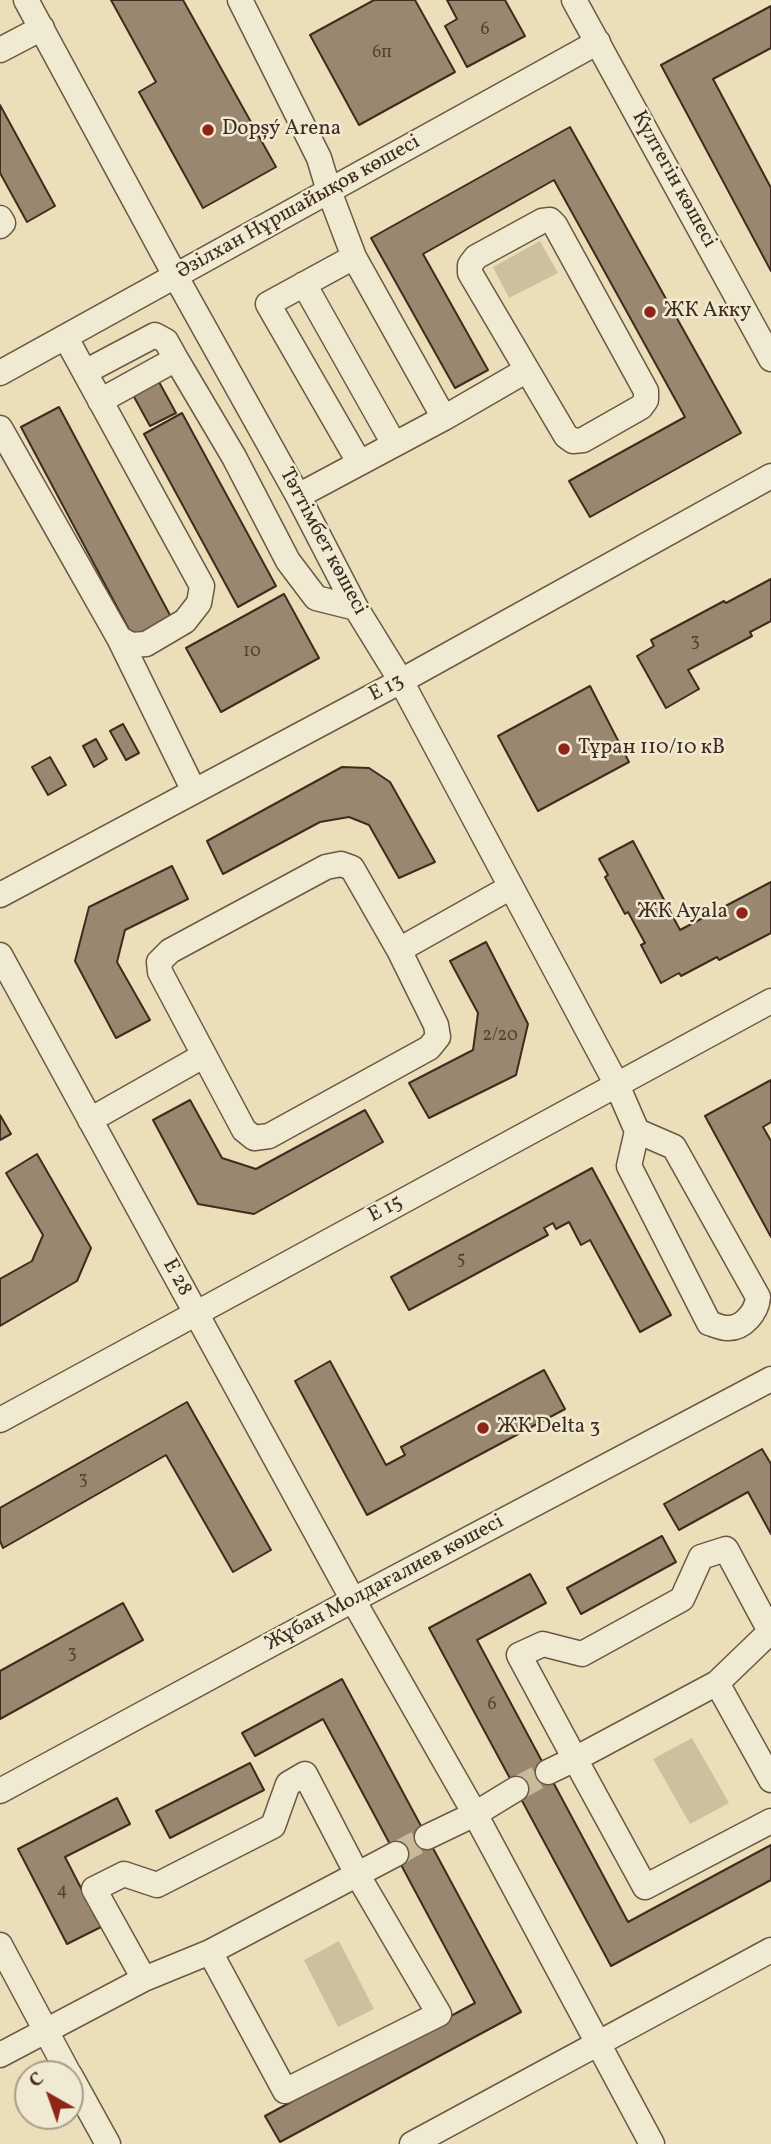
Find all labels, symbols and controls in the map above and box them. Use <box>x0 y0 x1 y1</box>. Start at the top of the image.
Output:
house number: 6 <box>480 20 490 42</box>
house number: 6п <box>372 43 392 65</box>
street label: Күлтегін көшесі <box>625 107 721 253</box>
place label: Dopșý Arena <box>222 117 341 143</box>
marker: Dopșý Arena <box>200 122 216 138</box>
street label: Әзілхан Нұршайықов көшесі <box>173 130 425 286</box>
place label: ЖК Акку <box>664 299 751 325</box>
marker: ЖК Акку <box>642 304 658 320</box>
street label: Тәттімбет көшесі <box>273 464 371 620</box>
house number: 3 <box>690 632 700 654</box>
house number: 10 <box>243 642 261 664</box>
street label: E 13 <box>365 669 409 709</box>
place label: Тұран 110/10 кВ <box>578 736 725 762</box>
marker: Тұран 110/10 кВ <box>556 741 572 757</box>
place label: ЖК Ayala <box>637 900 728 926</box>
marker: ЖК Ayala <box>734 905 750 921</box>
house number: 2/20 <box>482 1026 518 1048</box>
street label: E 15 <box>365 1191 407 1229</box>
house number: 5 <box>457 1250 465 1272</box>
street label: E 28 <box>156 1255 196 1301</box>
place label: ЖК Delta 3 <box>497 1415 600 1441</box>
marker: ЖК Delta 3 <box>475 1420 491 1436</box>
house number: 3 <box>78 1470 88 1492</box>
street label: Жұбан Молдағалиев көшесі <box>261 1510 509 1658</box>
house number: 3 <box>67 1644 77 1666</box>
house number: 6 <box>487 1695 497 1717</box>
house number: 4 <box>57 1881 67 1903</box>
north arrow <box>14 2060 84 2130</box>
text: С <box>24 2067 50 2094</box>

